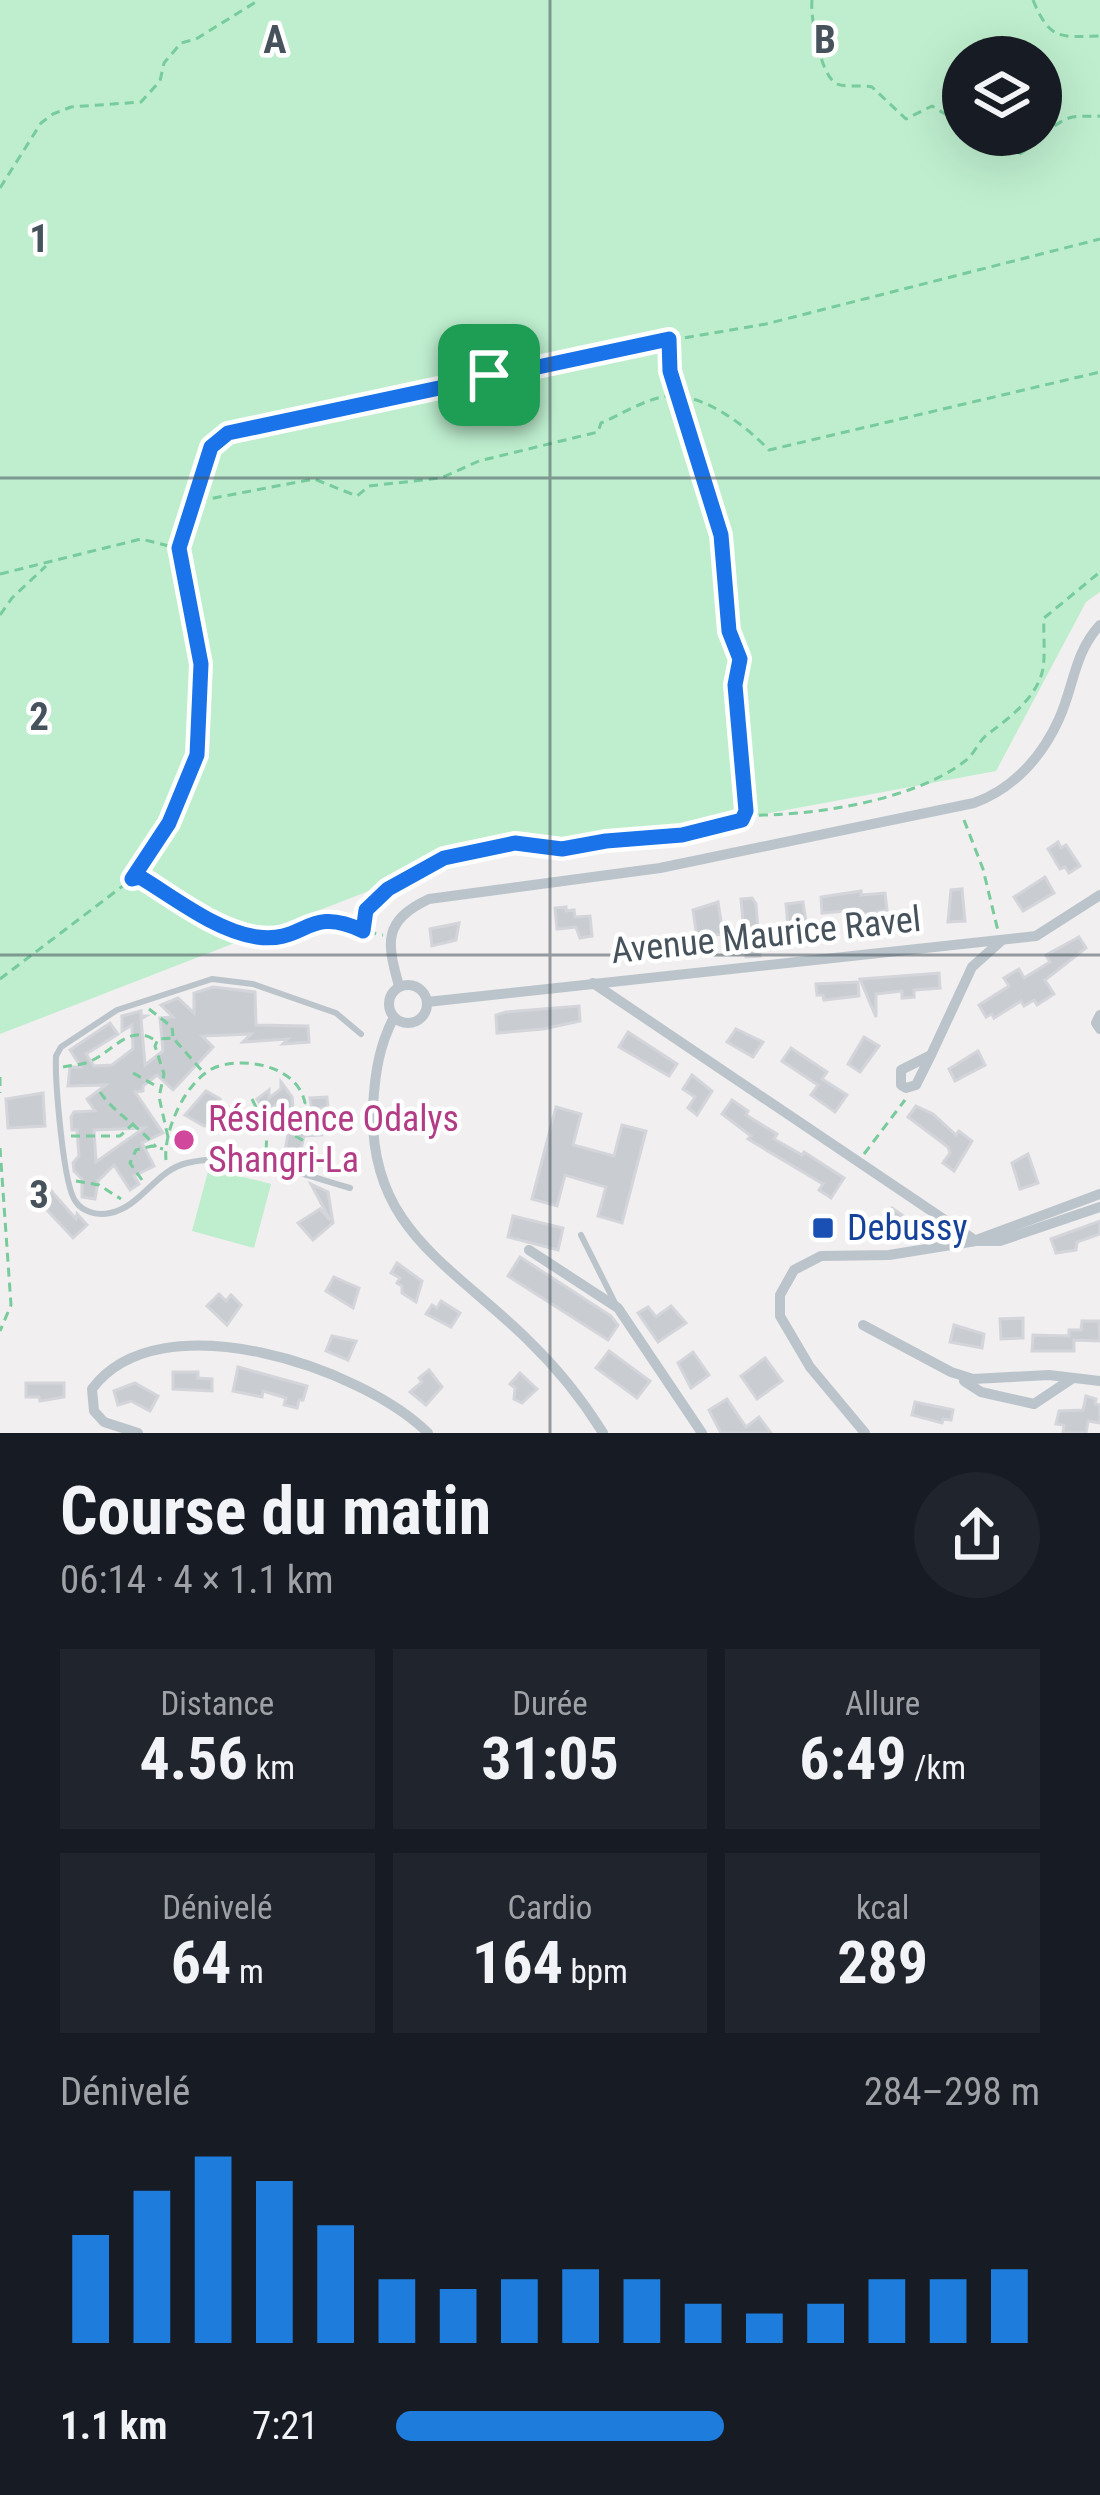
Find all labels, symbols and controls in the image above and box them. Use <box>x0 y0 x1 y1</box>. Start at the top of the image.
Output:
text: A <box>263 17 287 63</box>
text: B <box>814 17 836 63</box>
map controls <box>942 36 1062 156</box>
button: layers <box>942 36 1062 156</box>
text: 1 <box>29 216 49 262</box>
pin <box>438 324 540 426</box>
icon: arrive <box>456 342 522 408</box>
text: 2 <box>29 694 49 740</box>
street label: Avenue Maurice Ravel <box>609 898 923 972</box>
place label: Résidence Odalys Shangri-La <box>208 1098 459 1181</box>
marker: Résidence Odalys Shangri-La <box>171 1127 197 1153</box>
text: 3 <box>29 1172 49 1218</box>
place label: Debussy <box>847 1207 967 1249</box>
marker: Debussy <box>810 1215 836 1241</box>
button: share <box>914 1472 1040 1598</box>
text: Course du matin <box>60 1473 491 1550</box>
text: 06:14 · 4 × 1.1 km <box>60 1557 334 1603</box>
text: Distance <box>160 1684 274 1723</box>
text: Durée <box>512 1684 588 1723</box>
text: Allure <box>845 1684 920 1723</box>
text: 4.56 <box>139 1723 248 1794</box>
text: 31:05 <box>481 1723 619 1794</box>
text: 6:49 <box>799 1723 907 1794</box>
text: km <box>248 1748 295 1787</box>
text: /km <box>907 1748 966 1787</box>
text: Dénivelé <box>162 1888 272 1927</box>
text: Cardio <box>508 1888 592 1927</box>
text: kcal <box>856 1888 909 1927</box>
text: 64 <box>171 1927 231 1998</box>
text: 164 <box>472 1927 563 1998</box>
text: 289 <box>837 1927 928 1998</box>
text: m <box>231 1952 264 1991</box>
text: bpm <box>563 1952 628 1991</box>
text: Dénivelé <box>60 2069 190 2115</box>
text: 284–298 m <box>864 2069 1040 2115</box>
text: 1.1 km <box>60 2403 167 2449</box>
text: 7:21 <box>252 2403 319 2449</box>

